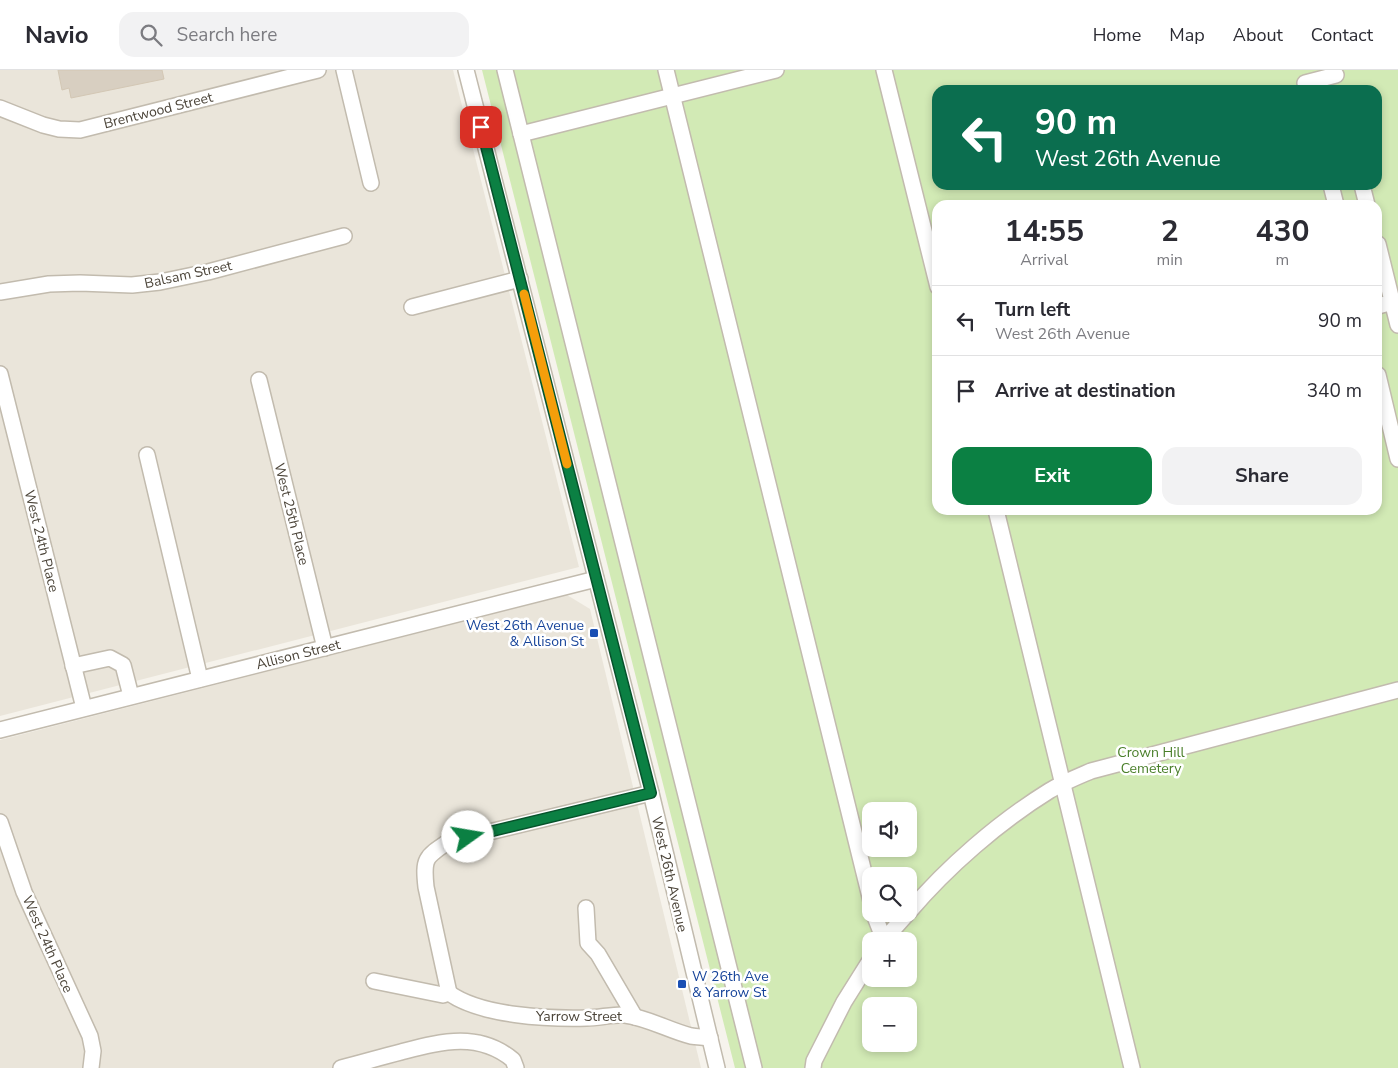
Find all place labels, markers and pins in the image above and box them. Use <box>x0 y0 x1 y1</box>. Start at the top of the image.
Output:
pin <box>460 106 502 148</box>
place label: West 26th Avenue & Allison St <box>466 616 584 651</box>
marker: West 26th Avenue & Allison St <box>588 627 600 639</box>
place label: W 26th Ave & Yarrow St <box>692 967 769 1002</box>
marker: W 26th Ave & Yarrow St <box>676 978 688 990</box>

